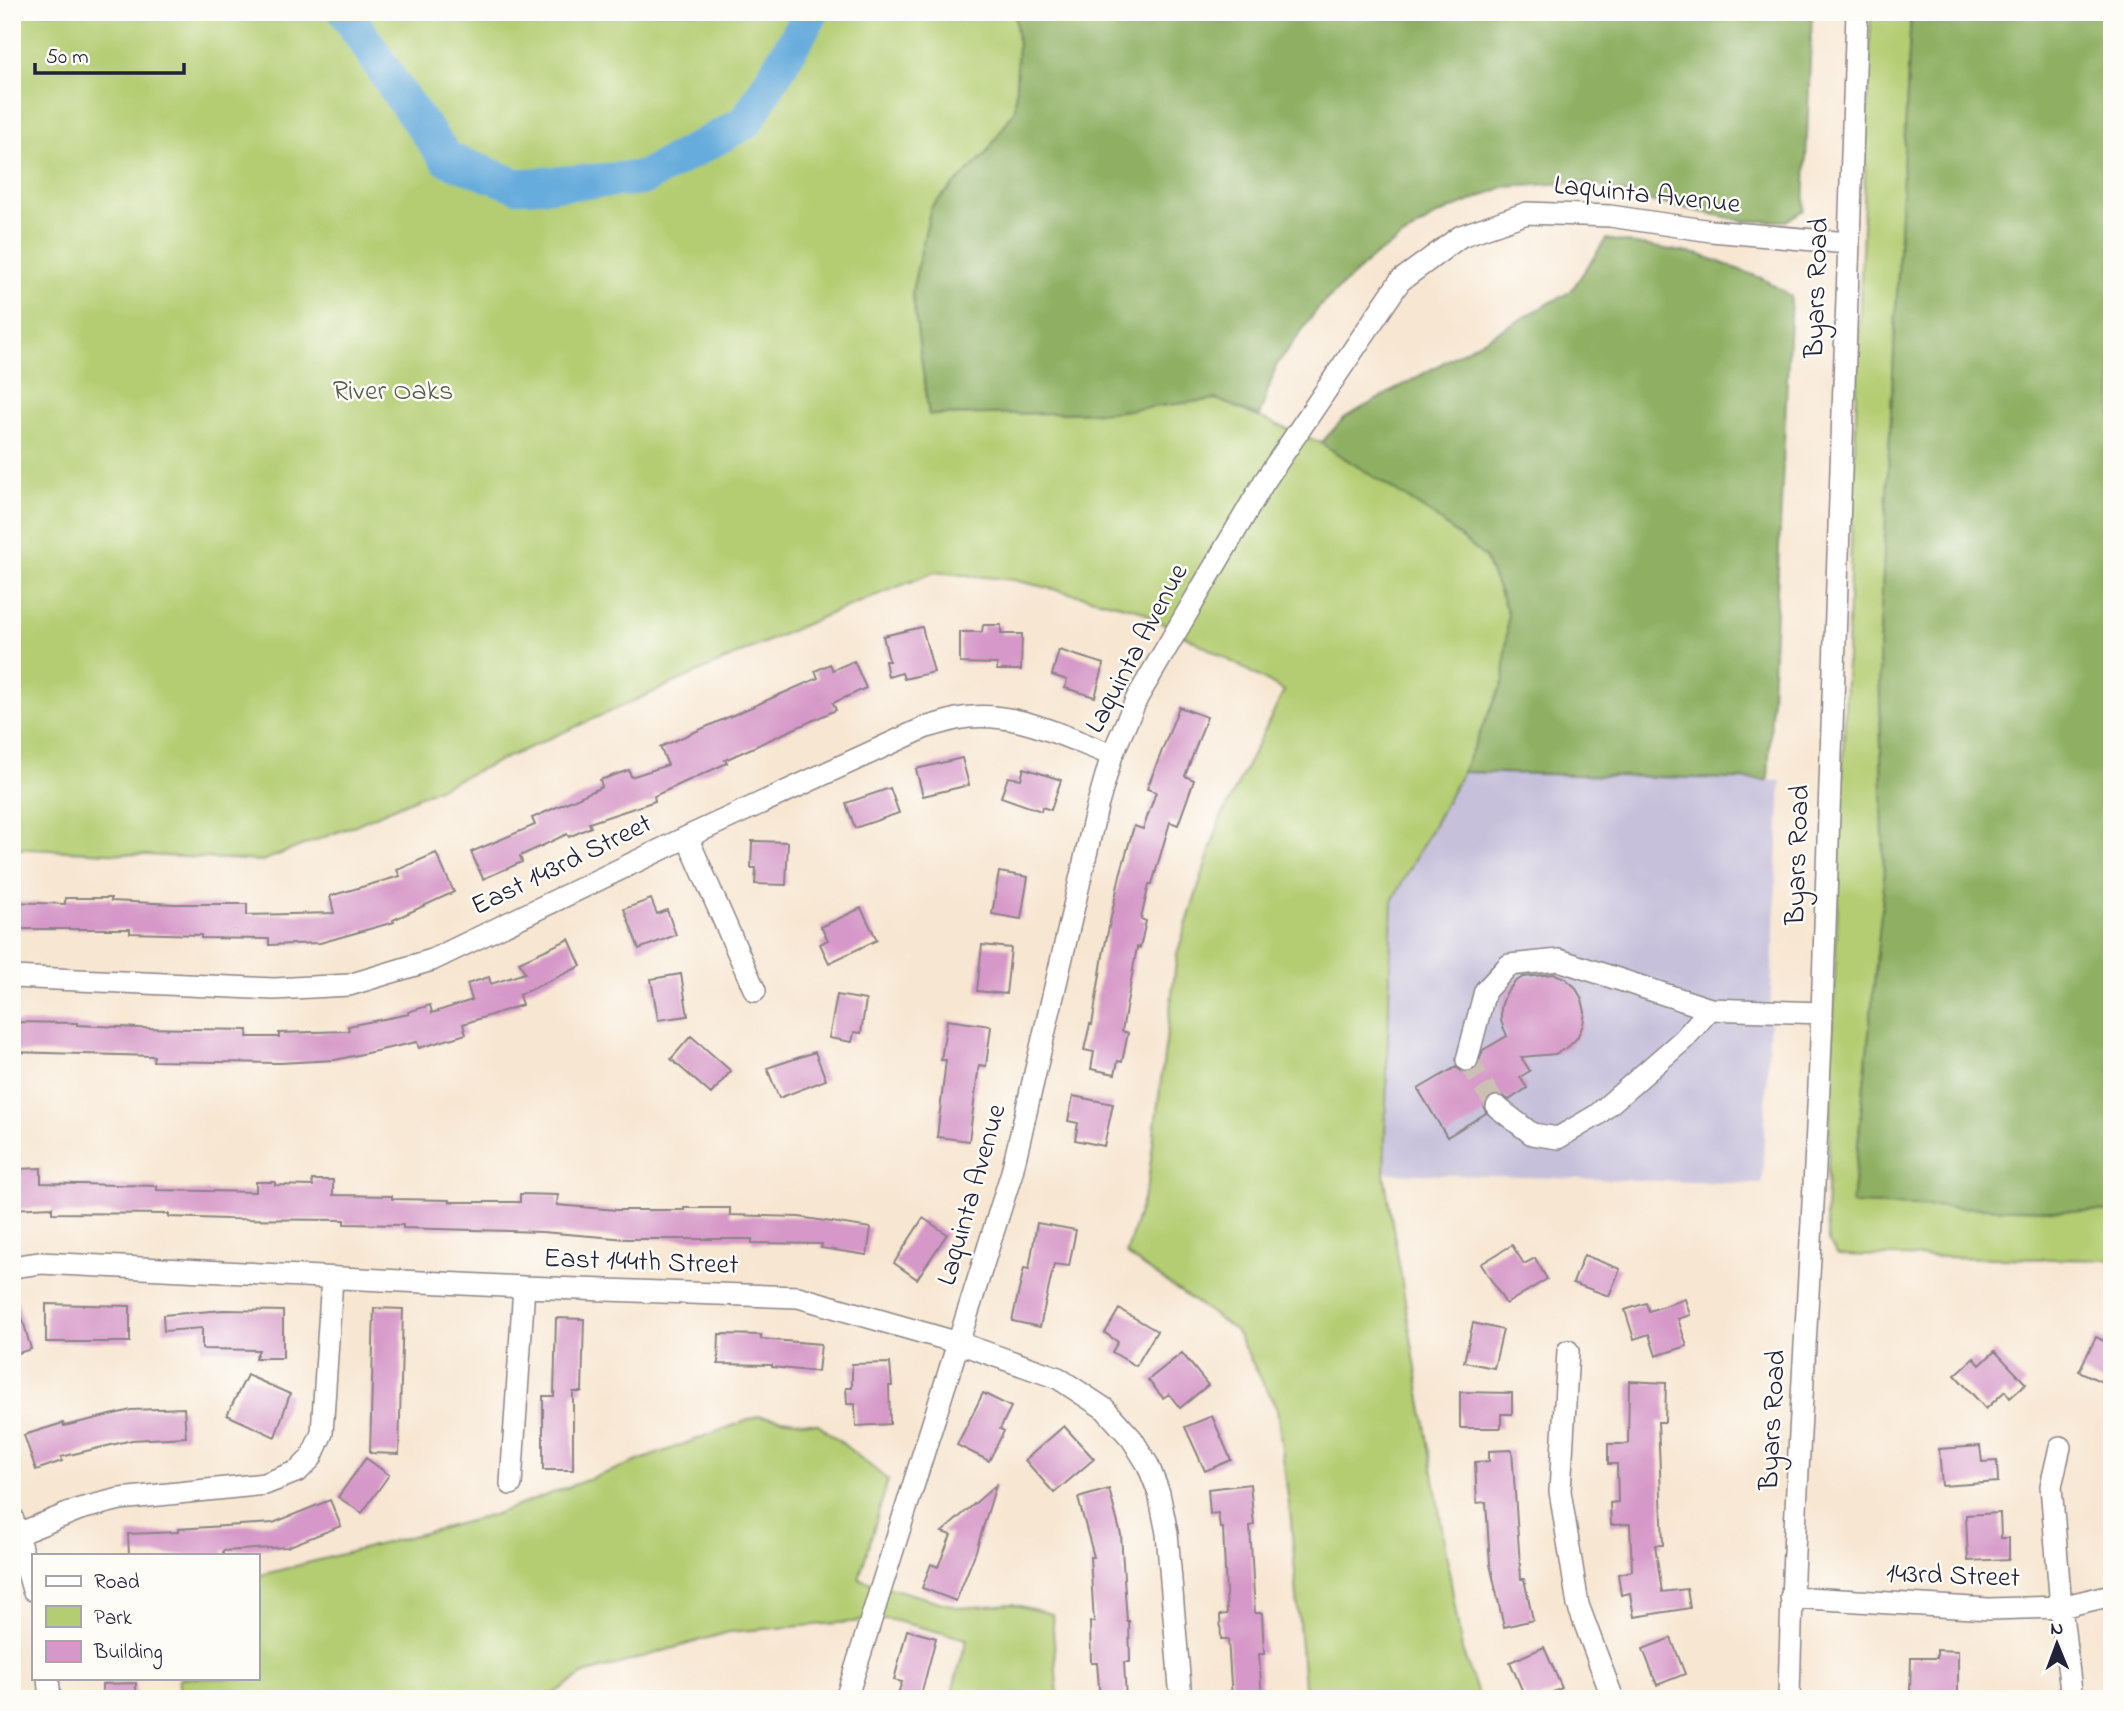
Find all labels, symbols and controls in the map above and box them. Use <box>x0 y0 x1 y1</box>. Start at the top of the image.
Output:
scale bar <box>35 32 184 76</box>
text: 50 m <box>46 43 89 73</box>
street label: Laquinta Avenue <box>1552 166 1743 226</box>
street label: Byars Road <box>1795 217 1841 360</box>
park label: River Oaks <box>333 372 453 413</box>
street label: Laquinta Avenue <box>1076 556 1200 741</box>
street label: Byars Road <box>1776 784 1822 927</box>
street label: East 143rd Street <box>465 804 659 928</box>
street label: Laquinta Avenue <box>928 1099 1019 1291</box>
street label: East 144th Street <box>543 1239 739 1287</box>
street label: Byars Road <box>1750 1349 1798 1492</box>
legend <box>32 1554 259 1680</box>
street label: 143rd Street <box>1885 1554 2021 1600</box>
text: Road <box>94 1568 140 1598</box>
text: Park <box>94 1604 133 1634</box>
north arrow <box>2022 1610 2092 1680</box>
text: N <box>2050 1616 2064 1643</box>
text: Building <box>93 1638 163 1670</box>

